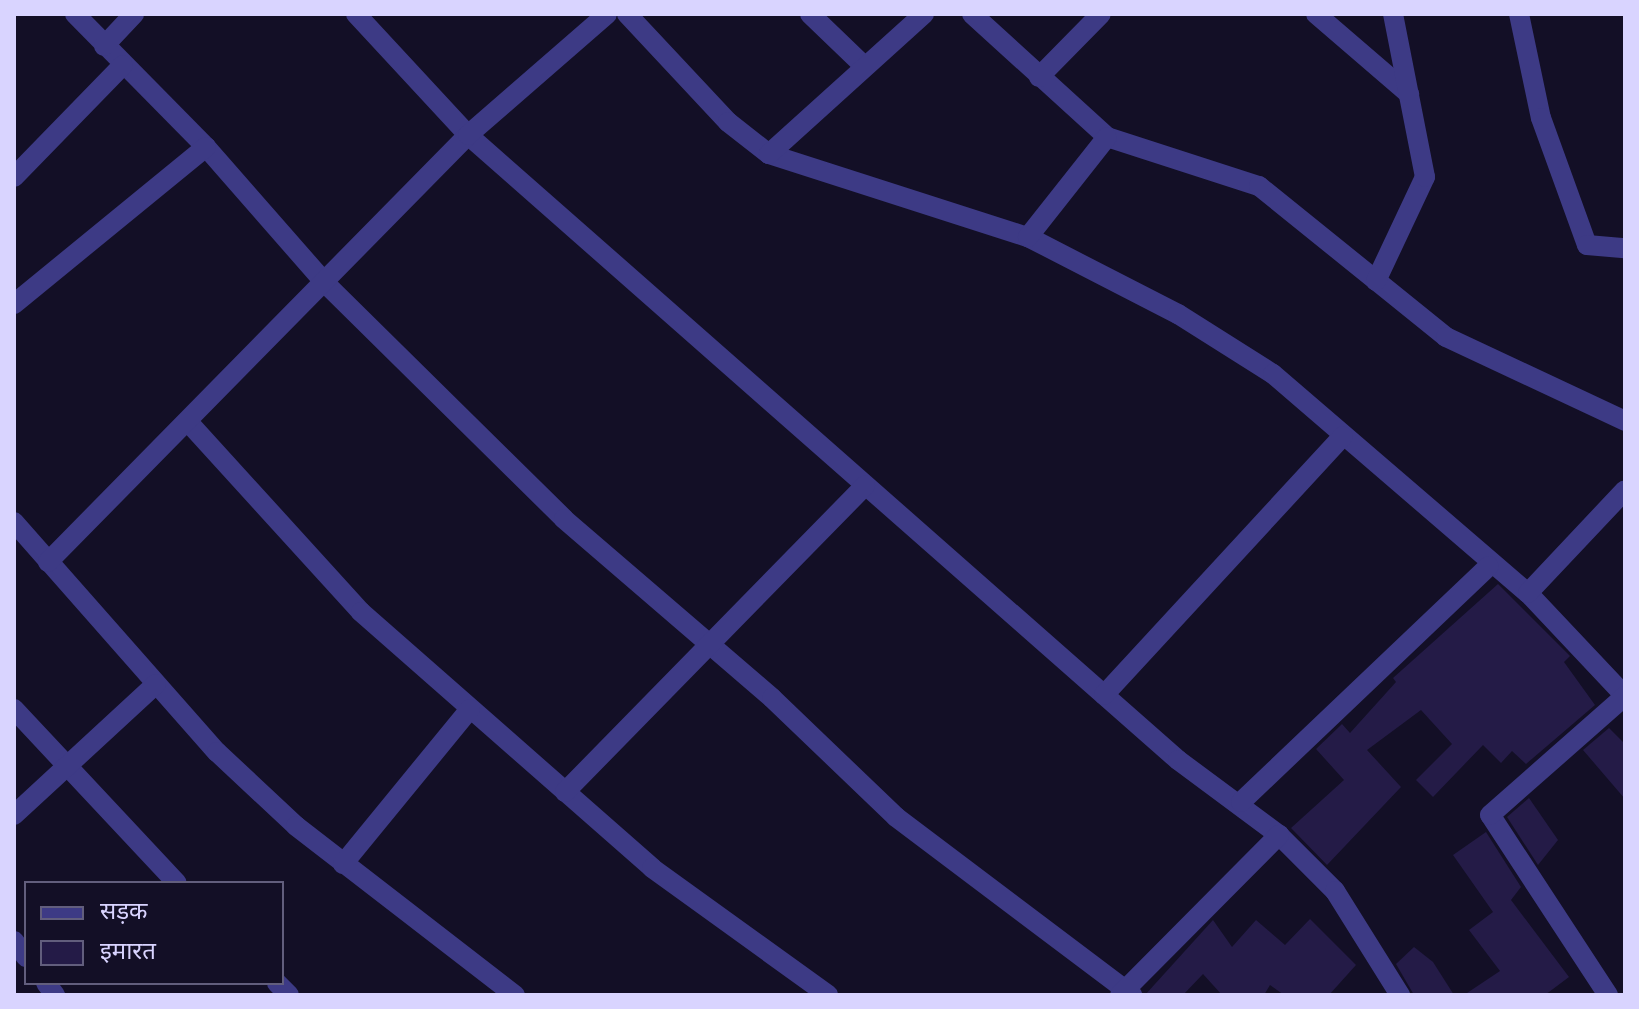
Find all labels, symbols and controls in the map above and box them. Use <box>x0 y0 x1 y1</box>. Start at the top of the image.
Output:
legend <box>24 881 284 985</box>
text: सड़क <box>100 897 148 925</box>
text: इमारत <box>100 937 156 965</box>

